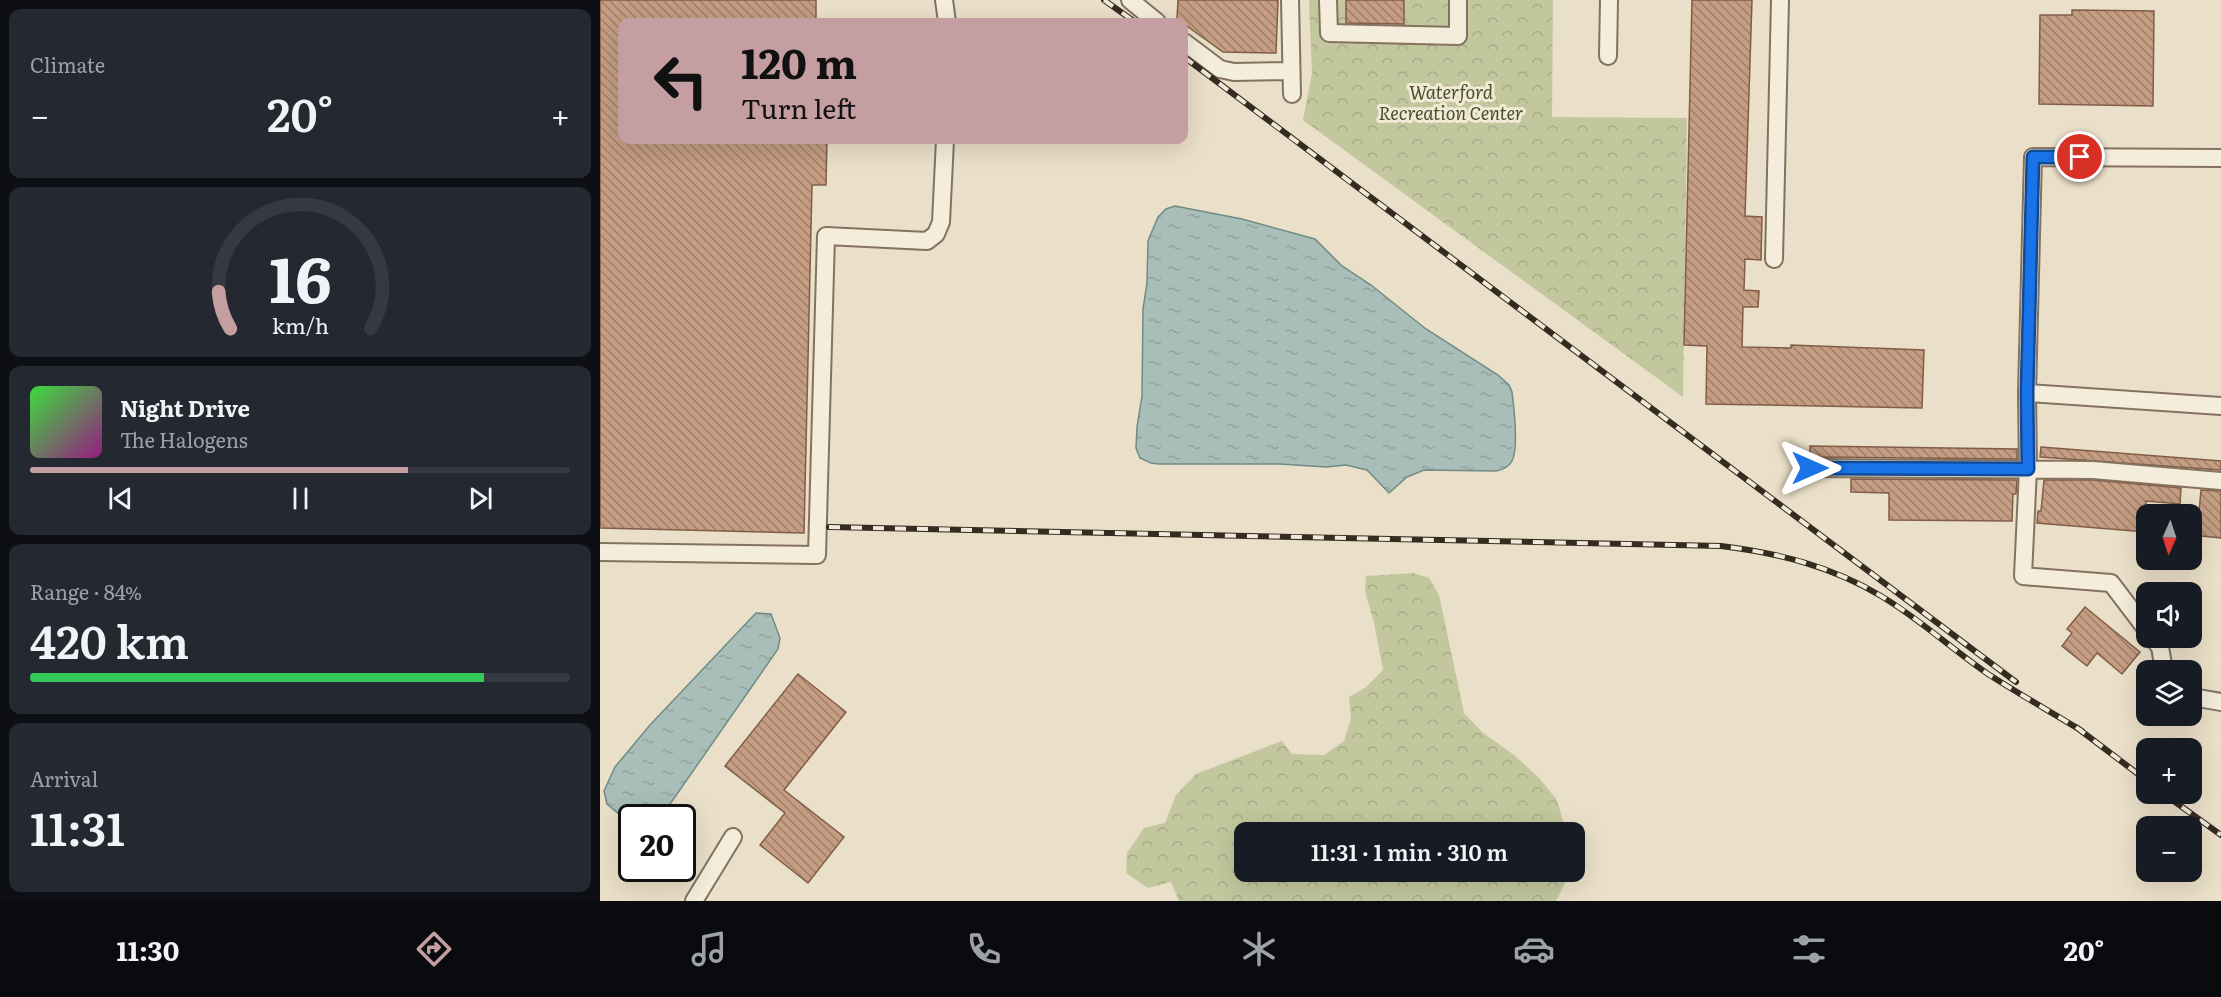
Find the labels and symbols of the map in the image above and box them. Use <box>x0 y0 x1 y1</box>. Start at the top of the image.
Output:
park label: Waterford Recreation Center <box>1379 78 1523 126</box>
pin <box>2054 131 2105 182</box>
position arrow <box>1778 436 1842 500</box>
north arrow <box>2136 504 2202 570</box>
speed limit sign: 20 <box>618 804 696 882</box>

